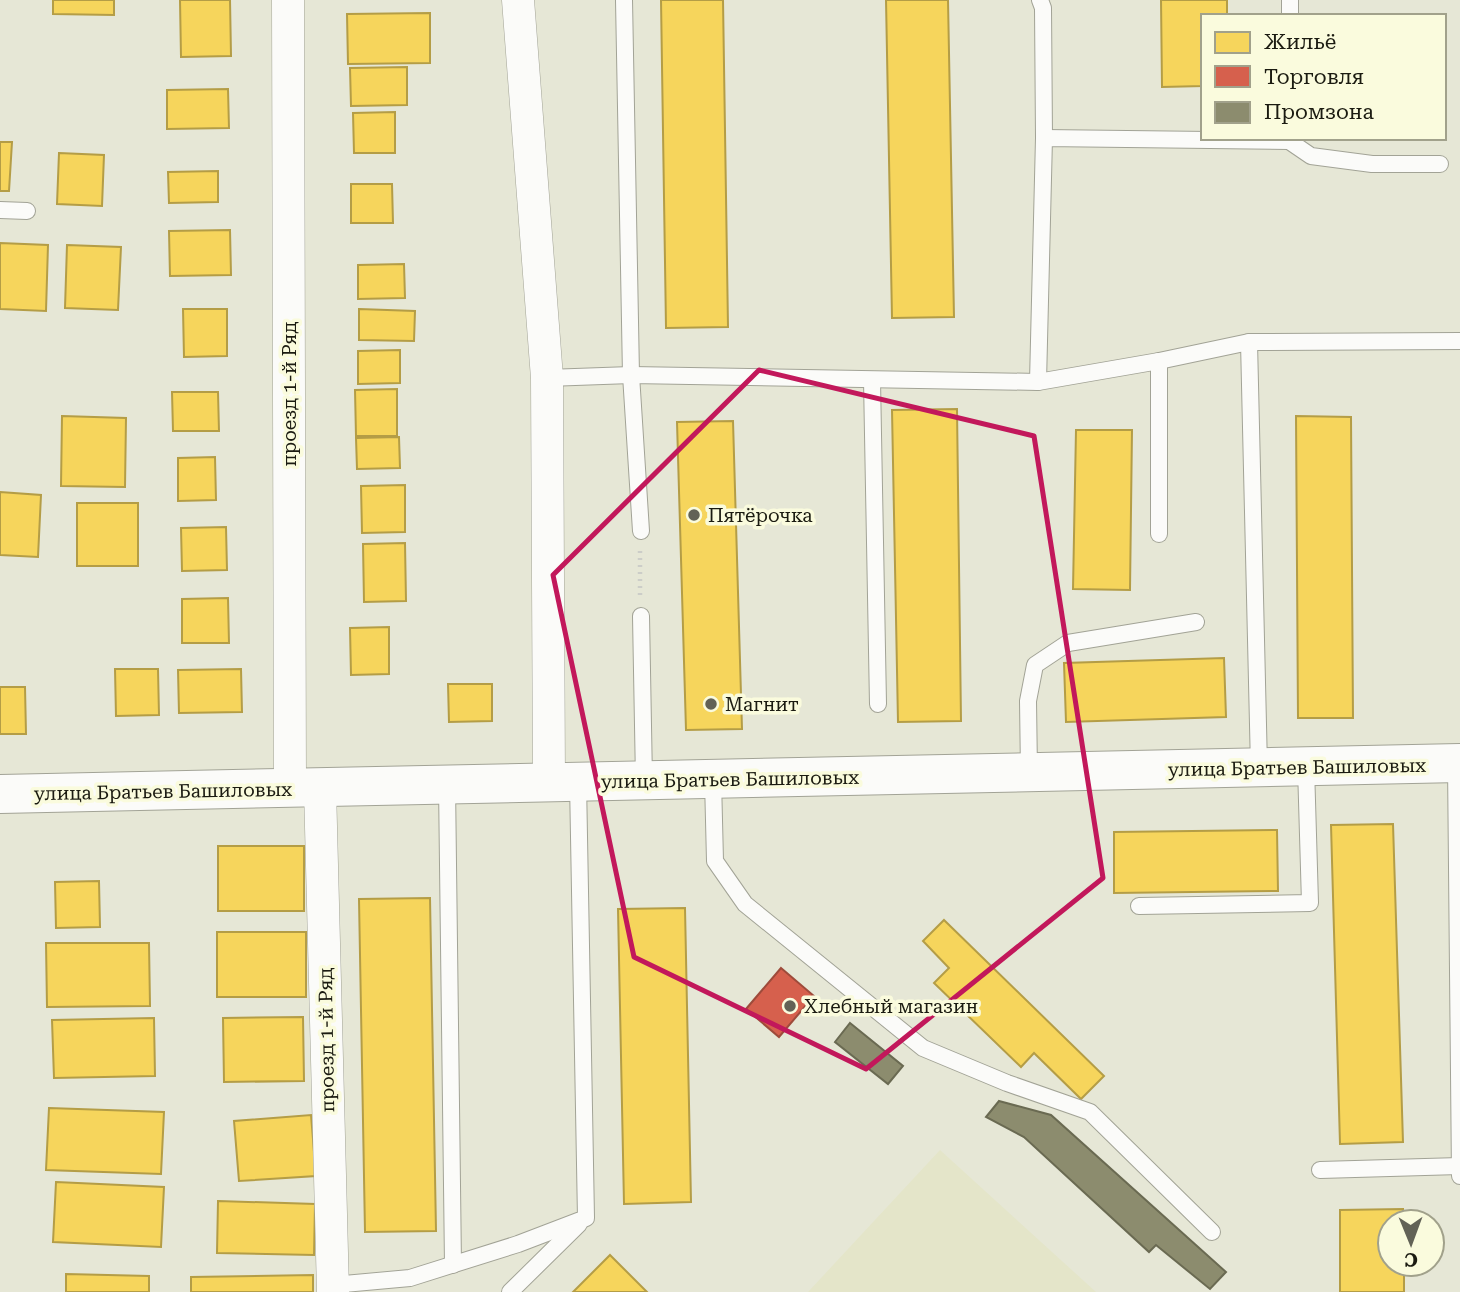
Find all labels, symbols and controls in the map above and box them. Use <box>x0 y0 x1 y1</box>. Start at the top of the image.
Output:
legend <box>1201 14 1446 140</box>
text: Жильё <box>1264 30 1336 54</box>
text: Торговля <box>1264 65 1364 89</box>
text: Промзона <box>1264 100 1374 124</box>
street label: проезд 1-й Ряд <box>278 322 301 466</box>
place label: Пятёрочка <box>708 504 813 527</box>
marker: Пятёрочка <box>686 507 702 523</box>
place label: Магнит <box>725 693 799 716</box>
marker: Магнит <box>703 696 719 712</box>
street label: улица Братьев Башиловых <box>1168 754 1426 781</box>
street label: улица Братьев Башиловых <box>601 766 859 793</box>
street label: улица Братьев Башиловых <box>34 778 292 805</box>
street label: проезд 1-й Ряд <box>314 967 339 1113</box>
place label: Хлебный магазин <box>804 995 978 1018</box>
marker: Хлебный магазин <box>782 998 798 1014</box>
north arrow <box>1376 1208 1446 1278</box>
text: С <box>1404 1248 1418 1271</box>

